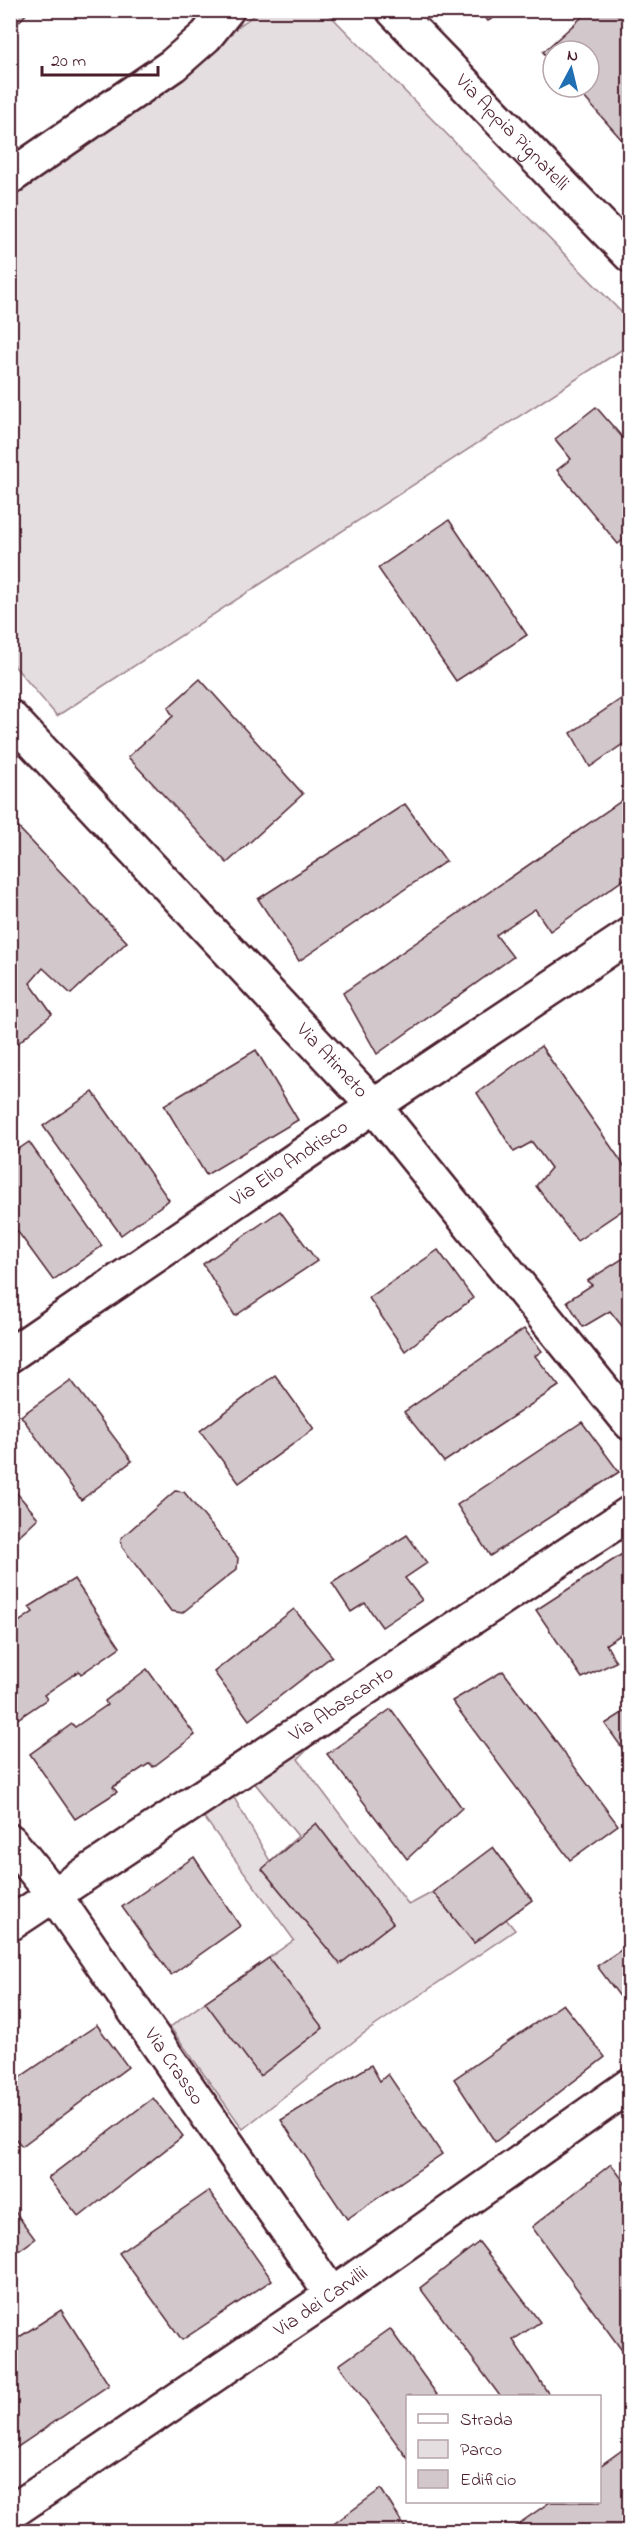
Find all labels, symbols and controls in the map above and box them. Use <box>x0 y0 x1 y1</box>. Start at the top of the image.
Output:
scale bar <box>42 39 158 77</box>
north arrow <box>541 39 601 99</box>
text: N <box>566 44 580 69</box>
text: 20 m <box>51 49 86 75</box>
street label: Via Appia Pignatelli <box>448 67 576 198</box>
street label: Via Atimeto <box>288 1016 375 1105</box>
street label: Via Elio Andrisco <box>224 1113 355 1215</box>
street label: Via Abascanto <box>283 1659 400 1750</box>
street label: Via Crasso <box>136 2021 211 2111</box>
street label: Via dei Carvilii <box>267 2259 374 2345</box>
legend <box>406 2395 601 2503</box>
text: Strada <box>460 2408 513 2434</box>
text: Parco <box>460 2438 502 2464</box>
text: Edificio <box>460 2468 516 2494</box>

